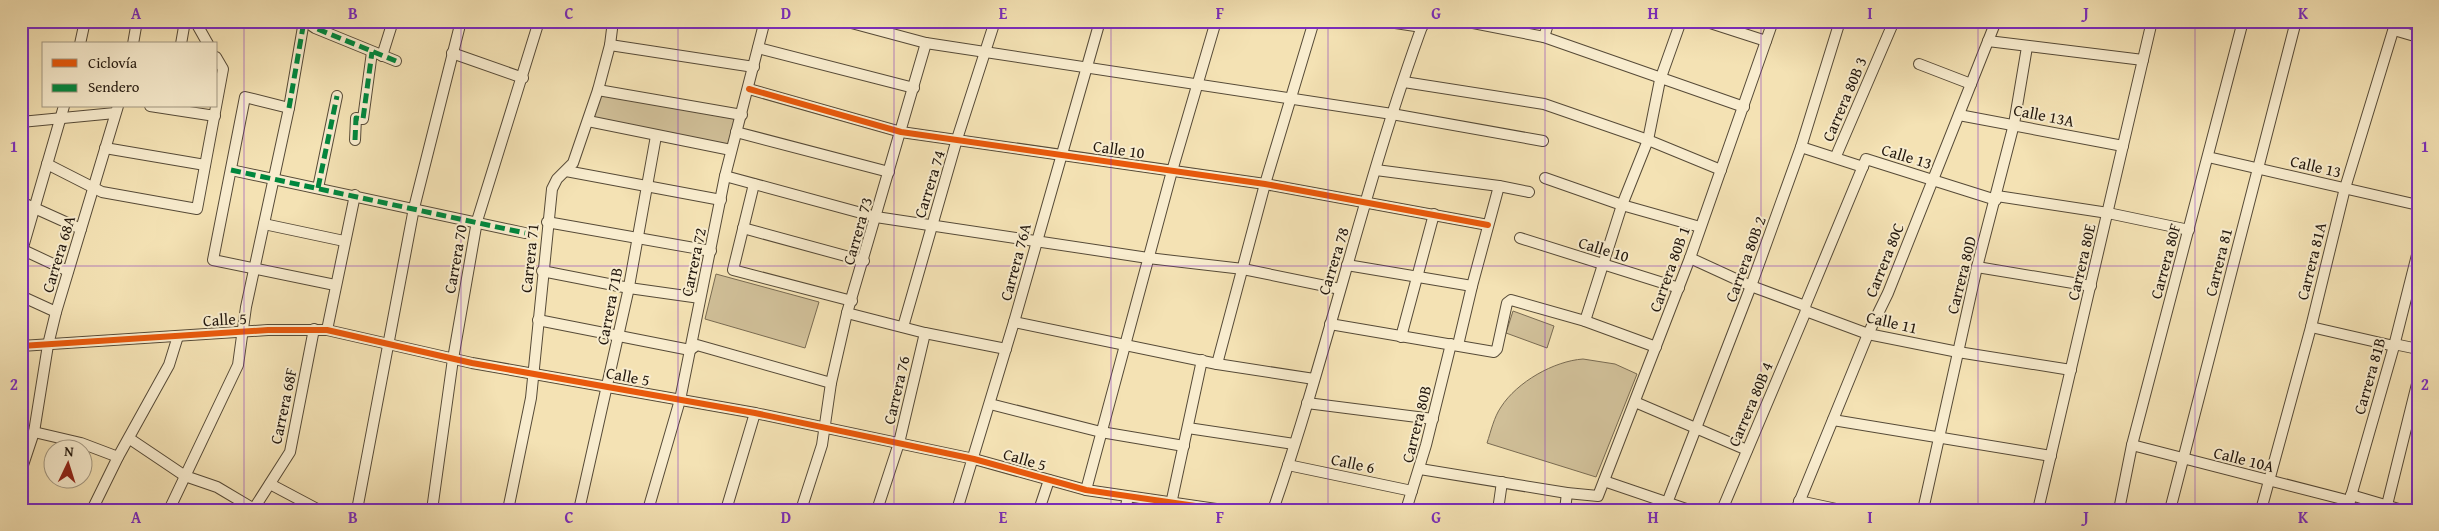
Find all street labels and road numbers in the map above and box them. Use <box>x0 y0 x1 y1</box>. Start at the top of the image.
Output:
street label: Carrera 80B 3 <box>1815 53 1873 145</box>
street label: Calle 13A <box>2012 97 2077 133</box>
street label: Calle 10 <box>1092 134 1147 165</box>
street label: Calle 13 <box>1879 137 1935 175</box>
street label: Carrera 74 <box>907 147 951 221</box>
street label: Calle 13 <box>2288 148 2344 184</box>
street label: Carrera 73 <box>836 194 878 268</box>
street label: Carrera 68A <box>35 212 81 295</box>
street label: Carrera 80B 2 <box>1718 213 1772 305</box>
street label: Carrera 80C <box>1858 219 1910 301</box>
street label: Carrera 81A <box>2290 219 2332 302</box>
street label: Carrera 76A <box>993 220 1037 303</box>
street label: Carrera 80F <box>2143 220 2187 302</box>
street label: Carrera 80E <box>2061 221 2101 303</box>
street label: Carrera 70 <box>437 222 473 295</box>
street label: Carrera 71 <box>513 222 545 294</box>
street label: Carrera 80B 1 <box>1642 223 1696 315</box>
street label: Carrera 78 <box>1311 224 1355 298</box>
street label: Carrera 72 <box>674 225 712 299</box>
street label: Carrera 81 <box>2198 225 2238 299</box>
street label: Calle 10 <box>1576 230 1632 268</box>
street label: Carrera 80D <box>1940 233 1982 316</box>
street label: Carrera 71B <box>590 265 628 347</box>
street label: Calle 11 <box>1864 304 1920 340</box>
street label: Calle 5 <box>202 306 248 332</box>
street label: Carrera 81B <box>2347 335 2391 417</box>
street label: Carrera 76 <box>876 353 916 427</box>
street label: Carrera 80B 4 <box>1721 358 1779 450</box>
street label: Calle 5 <box>604 360 652 392</box>
street label: Carrera 68F <box>263 365 303 446</box>
street label: Carrera 80B <box>1395 383 1437 465</box>
street label: Calle 10A <box>2211 440 2277 478</box>
street label: Calle 5 <box>1001 441 1049 477</box>
street label: Calle 6 <box>1329 447 1377 479</box>

